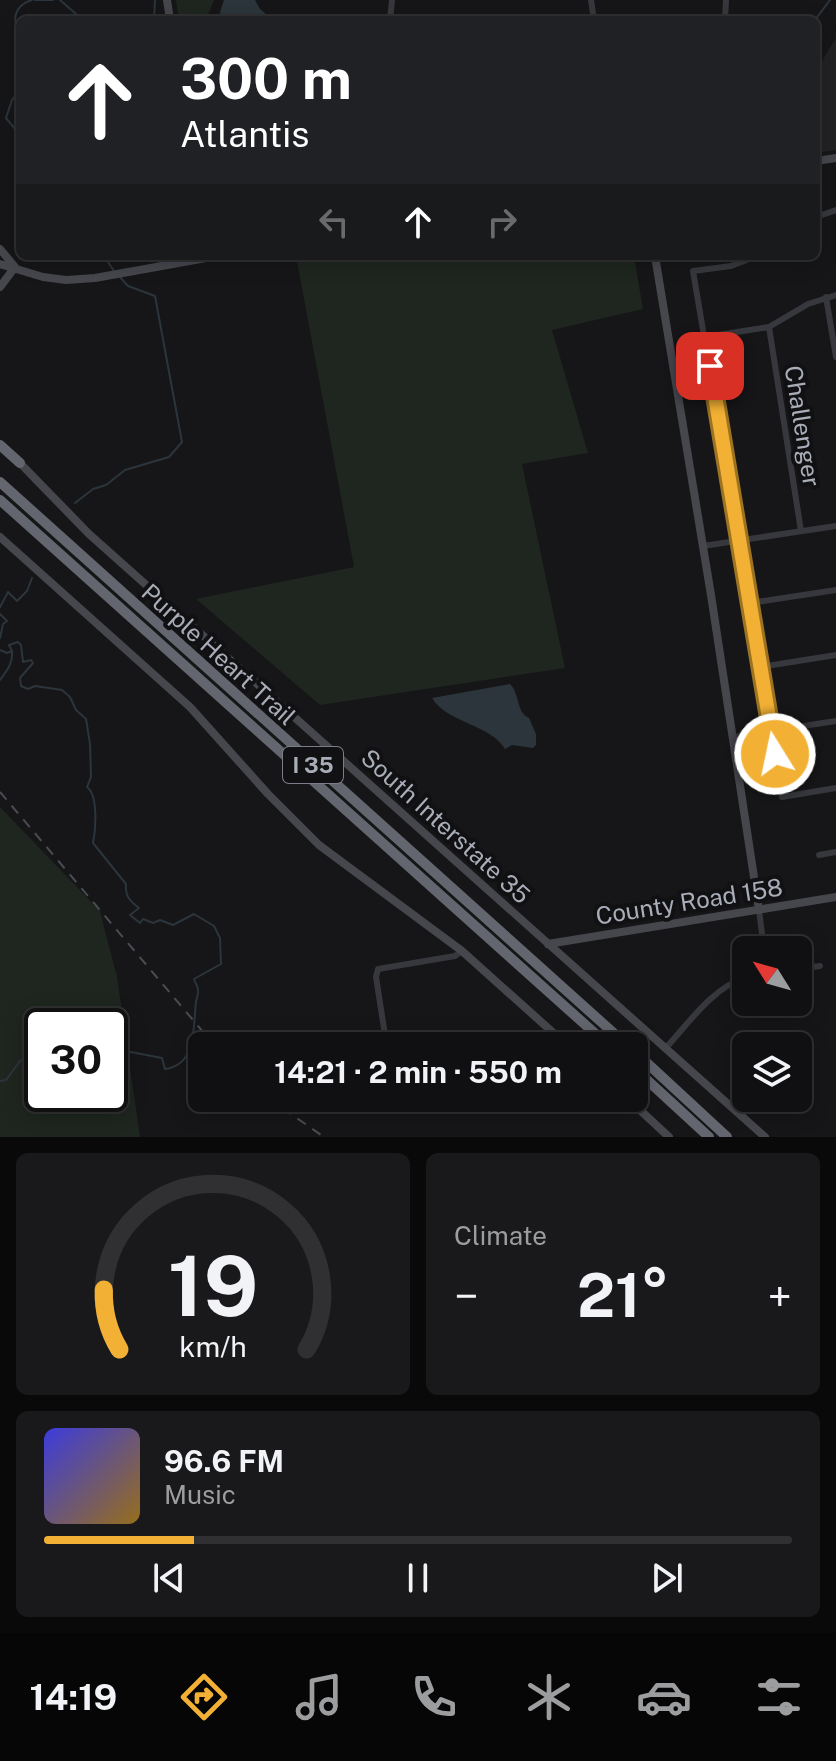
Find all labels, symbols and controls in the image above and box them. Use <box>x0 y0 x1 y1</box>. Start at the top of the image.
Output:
text: 300 m <box>180 46 352 112</box>
icon: ahead <box>48 48 152 152</box>
text: Atlantis <box>180 113 309 155</box>
icon: left <box>312 200 356 244</box>
icon: ahead <box>396 200 440 244</box>
icon: right <box>480 200 524 244</box>
pin <box>676 332 744 400</box>
icon: arrive <box>688 344 732 388</box>
street label: Challenger <box>780 363 826 489</box>
street label: Purple Heart Trail <box>136 578 302 730</box>
position arrow <box>733 712 817 796</box>
street label: South Interstate 35 <box>356 743 536 909</box>
road number: I 35 <box>283 747 343 783</box>
street label: County Road 158 <box>594 872 784 930</box>
north arrow <box>732 936 812 1016</box>
map controls <box>732 936 812 1112</box>
speed limit sign: 30 <box>24 1008 128 1112</box>
button: layers <box>732 1032 812 1112</box>
text: 14:21 · 2 min · 550 m <box>274 1054 562 1090</box>
text: Climate <box>454 1220 547 1251</box>
text: 19 <box>168 1237 258 1335</box>
text: 21° <box>577 1260 669 1331</box>
text: − <box>454 1270 478 1322</box>
text: + <box>768 1270 792 1322</box>
text: km/h <box>179 1330 247 1363</box>
text: 96.6 FM <box>164 1443 284 1479</box>
text: Music <box>164 1479 236 1510</box>
icon: previous <box>147 1556 191 1600</box>
icon: pause <box>396 1556 440 1600</box>
icon: next <box>645 1556 689 1600</box>
icon: directions <box>176 1669 232 1725</box>
icon: music <box>291 1669 347 1725</box>
icon: phone <box>406 1669 462 1725</box>
icon: climate <box>521 1669 577 1725</box>
icon: car <box>636 1669 692 1725</box>
icon: filters <box>751 1669 807 1725</box>
text: 14:19 <box>29 1676 117 1718</box>

